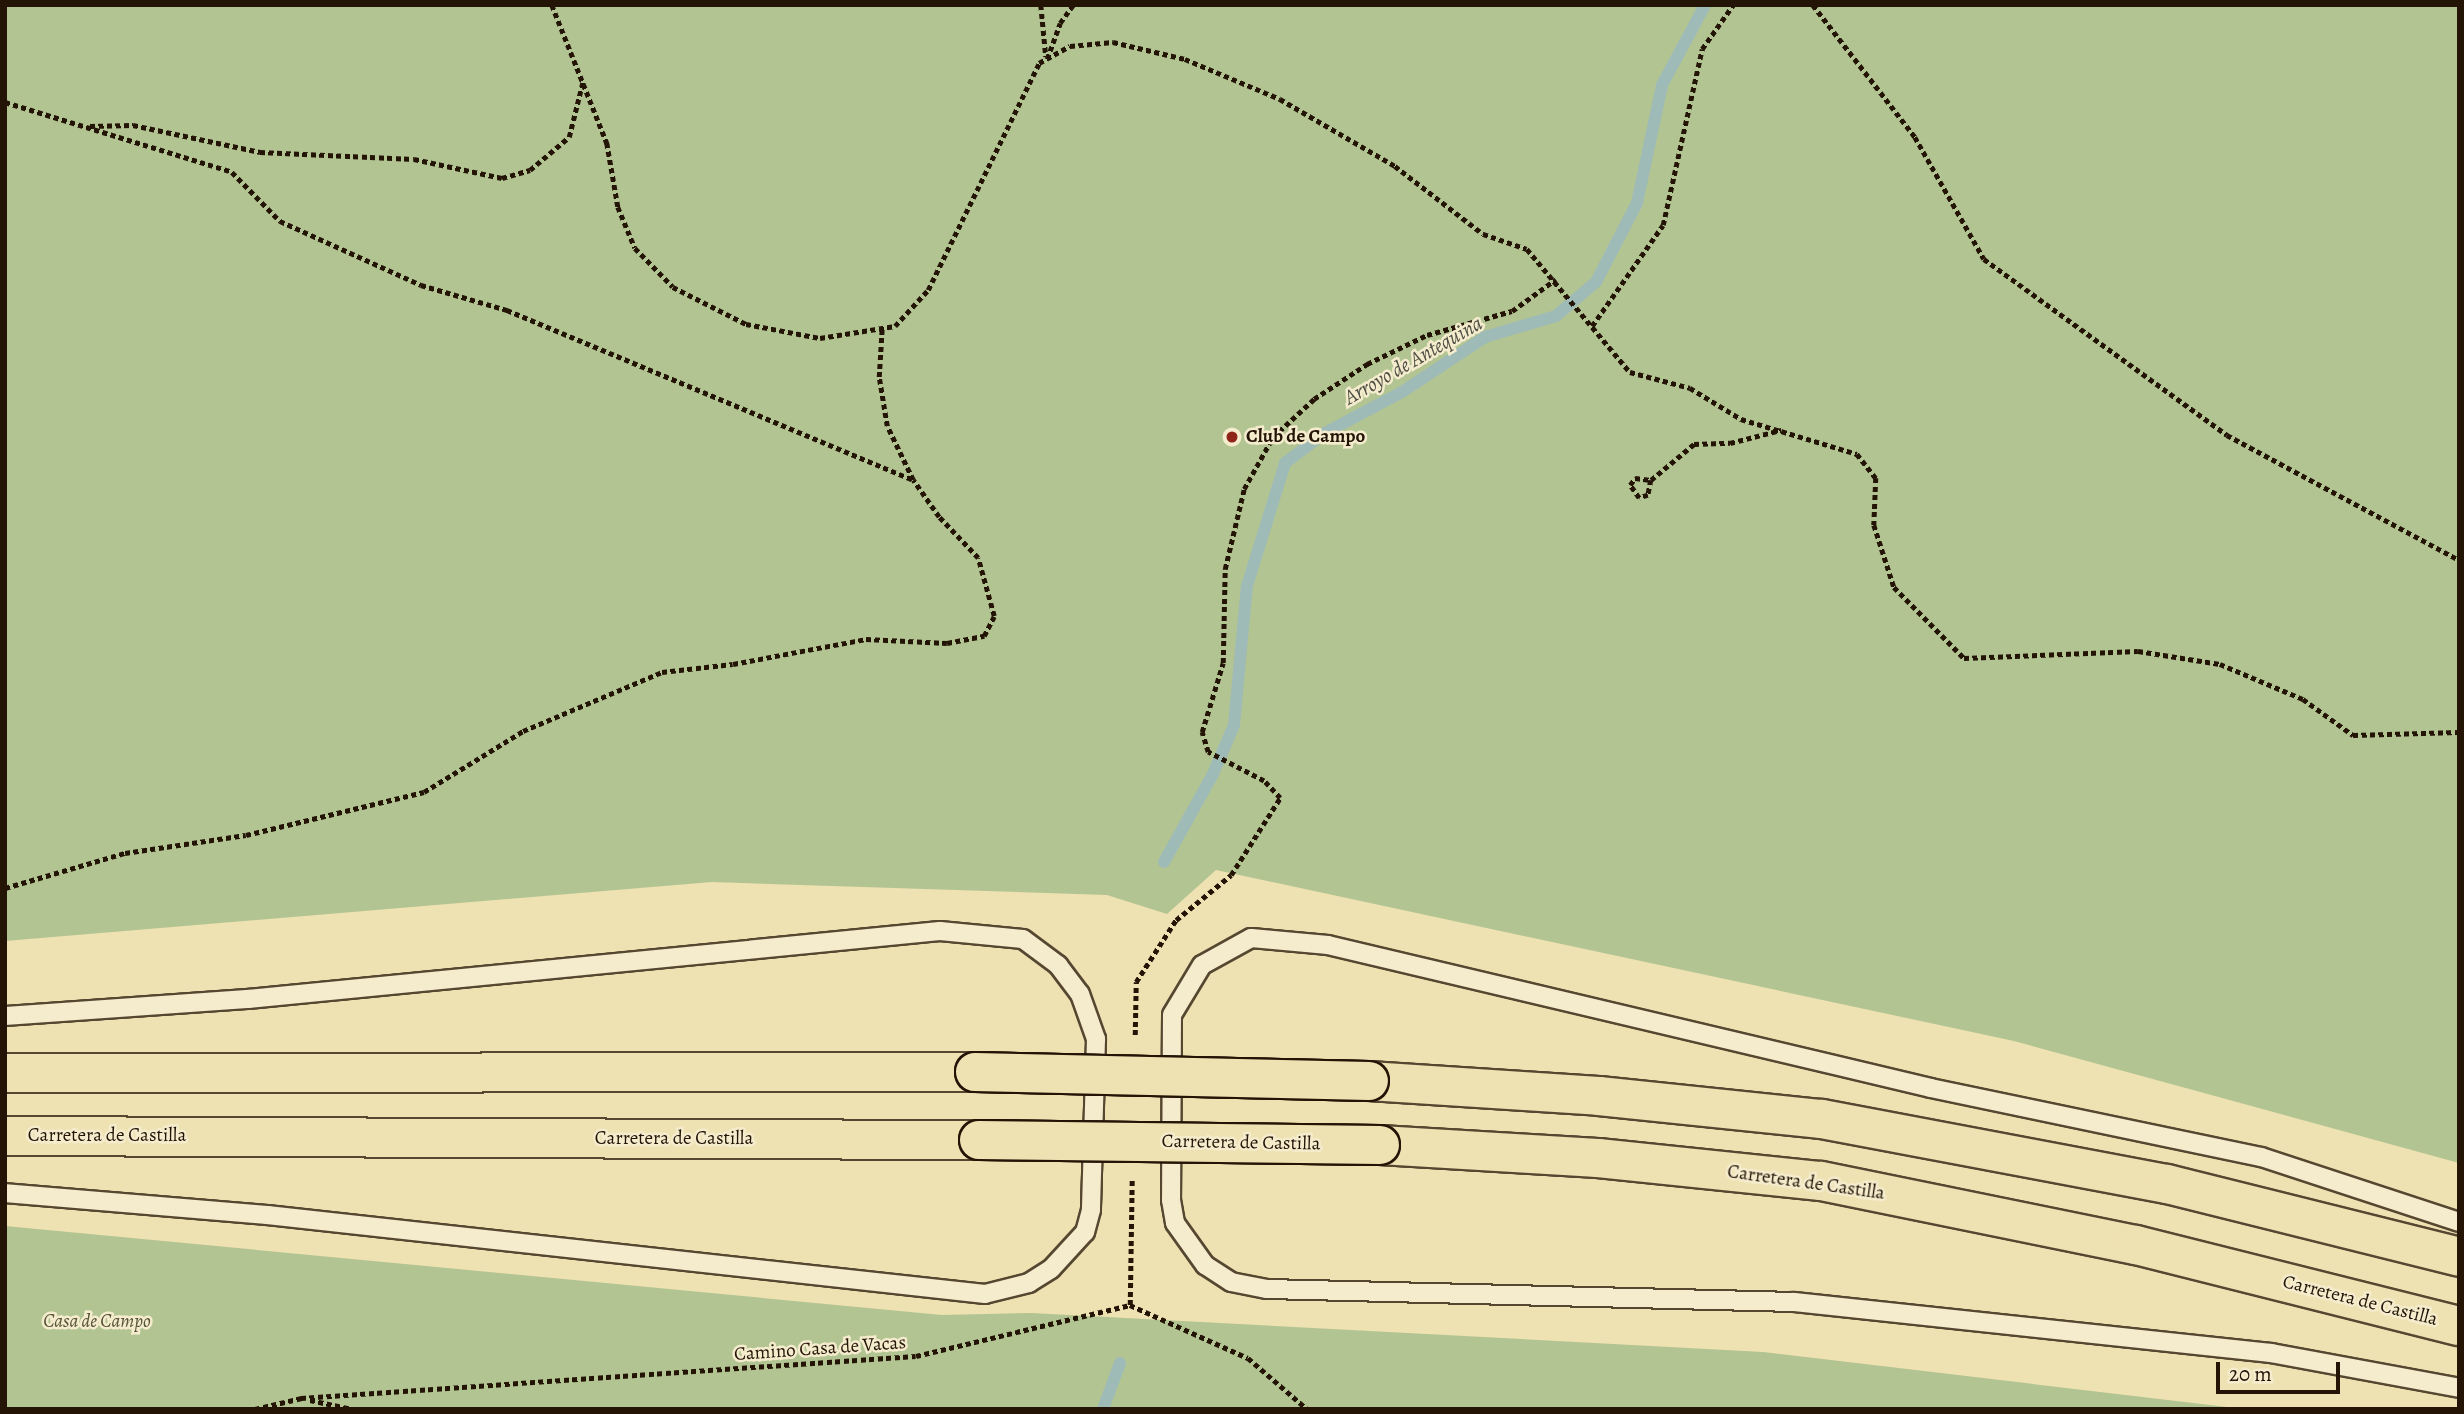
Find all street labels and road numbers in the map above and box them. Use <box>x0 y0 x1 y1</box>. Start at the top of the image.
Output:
street label: Carretera de Castilla <box>28 1125 186 1147</box>
street label: Carretera de Castilla <box>595 1128 753 1150</box>
street label: Carretera de Castilla <box>1161 1130 1321 1156</box>
street label: Carretera de Castilla <box>1726 1161 1886 1205</box>
street label: Carretera de Castilla <box>2280 1271 2440 1331</box>
street label: Camino Casa de Vacas <box>733 1332 907 1366</box>

